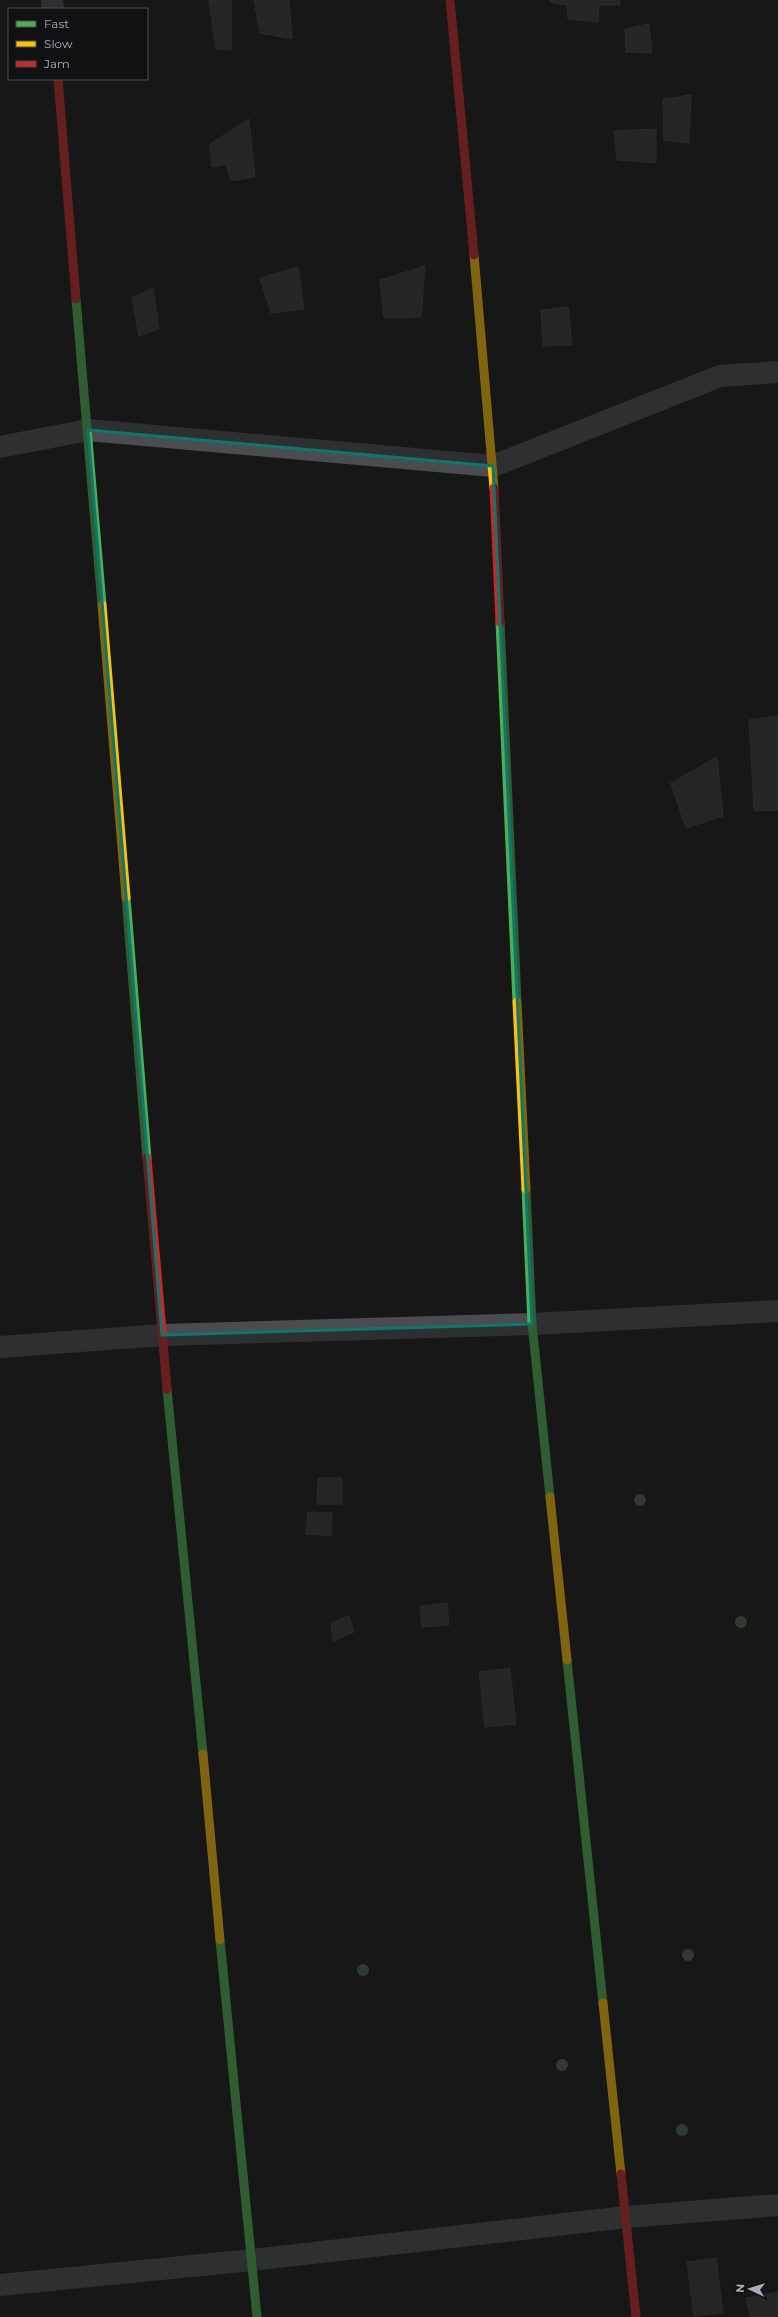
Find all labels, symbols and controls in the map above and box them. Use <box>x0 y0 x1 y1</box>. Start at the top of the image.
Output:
legend <box>8 8 148 80</box>
text: Fast <box>44 16 69 31</box>
text: Slow <box>44 36 73 51</box>
text: Jam <box>43 56 70 71</box>
north arrow <box>730 2269 770 2309</box>
text: N <box>733 2283 747 2293</box>

